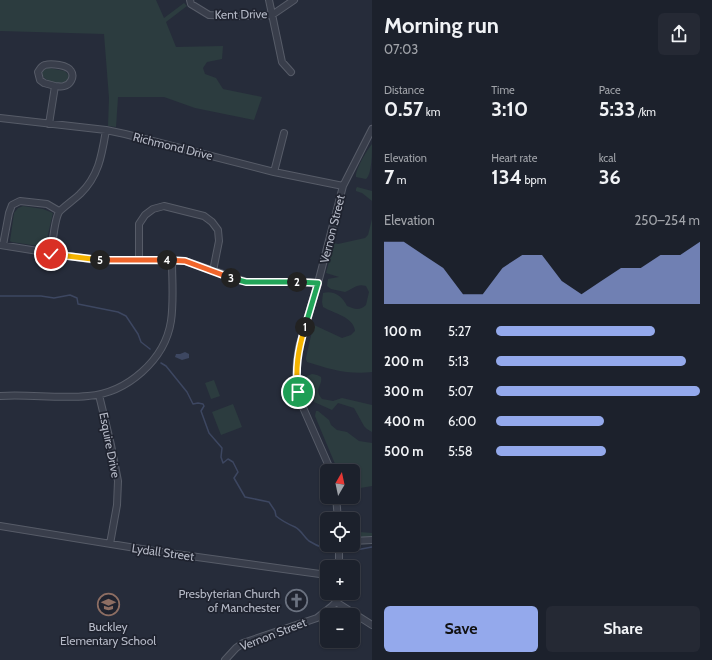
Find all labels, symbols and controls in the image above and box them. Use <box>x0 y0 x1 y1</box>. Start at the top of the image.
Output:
street label: Kent Drive <box>214 6 268 22</box>
text: Morning run <box>384 12 499 39</box>
button: share <box>658 13 700 55</box>
text: 07:03 <box>384 41 418 57</box>
text: Distance <box>384 83 425 97</box>
text: Time <box>491 83 515 97</box>
text: Pace <box>599 83 621 97</box>
text: 0.57 <box>384 97 423 121</box>
text: 3:10 <box>491 97 528 121</box>
text: 5:33 <box>599 97 635 121</box>
text: km <box>423 105 440 119</box>
text: /km <box>635 105 656 119</box>
street label: Richmond Drive <box>132 129 214 163</box>
text: Elevation <box>384 151 427 165</box>
text: Heart rate <box>491 151 537 165</box>
text: kcal <box>599 151 616 165</box>
text: 7 <box>384 165 394 189</box>
text: 134 <box>491 165 522 189</box>
text: 36 <box>599 165 621 189</box>
text: m <box>394 173 406 187</box>
text: bpm <box>522 173 546 187</box>
street label: Vernon Street <box>316 193 348 265</box>
text: Elevation <box>384 212 435 228</box>
text: 250–254 m <box>635 212 700 228</box>
pin <box>34 237 68 271</box>
icon: check <box>40 243 62 265</box>
pin: 5 <box>90 250 110 270</box>
pin: 4 <box>157 250 177 270</box>
text: 5 <box>97 253 103 267</box>
text: 4 <box>164 253 170 267</box>
pin: 3 <box>221 268 241 288</box>
text: 3 <box>228 271 234 285</box>
pin: 2 <box>287 272 307 292</box>
text: 2 <box>294 275 300 289</box>
pin: 1 <box>295 317 315 337</box>
text: 1 <box>303 320 307 334</box>
text: 100 m <box>384 323 421 339</box>
text: 5:27 <box>448 323 471 339</box>
text: 200 m <box>384 353 423 369</box>
text: 5:13 <box>448 353 469 369</box>
pin <box>281 375 315 409</box>
icon: arrive <box>287 381 309 403</box>
text: 300 m <box>384 383 424 399</box>
text: 5:07 <box>448 383 473 399</box>
street label: Esquire Drive <box>96 411 124 479</box>
text: 400 m <box>384 413 425 429</box>
text: 6:00 <box>448 413 476 429</box>
text: 500 m <box>384 443 424 459</box>
text: 5:58 <box>448 443 473 459</box>
north arrow <box>320 464 360 504</box>
map controls <box>320 464 360 648</box>
button: locate <box>320 512 360 552</box>
street label: Lydall Street <box>131 540 195 564</box>
button: + <box>320 560 360 600</box>
place label: Presbyterian Church of Manchester <box>178 586 280 615</box>
church icon: Presbyterian Church of Manchester <box>283 587 309 613</box>
school or university icon: Buckley Elementary School <box>95 592 121 618</box>
button: Save <box>384 606 538 652</box>
button: Share <box>546 606 700 652</box>
button: − <box>320 608 360 648</box>
street label: Vernon Street <box>238 614 308 654</box>
place label: Buckley Elementary School <box>60 619 156 648</box>

